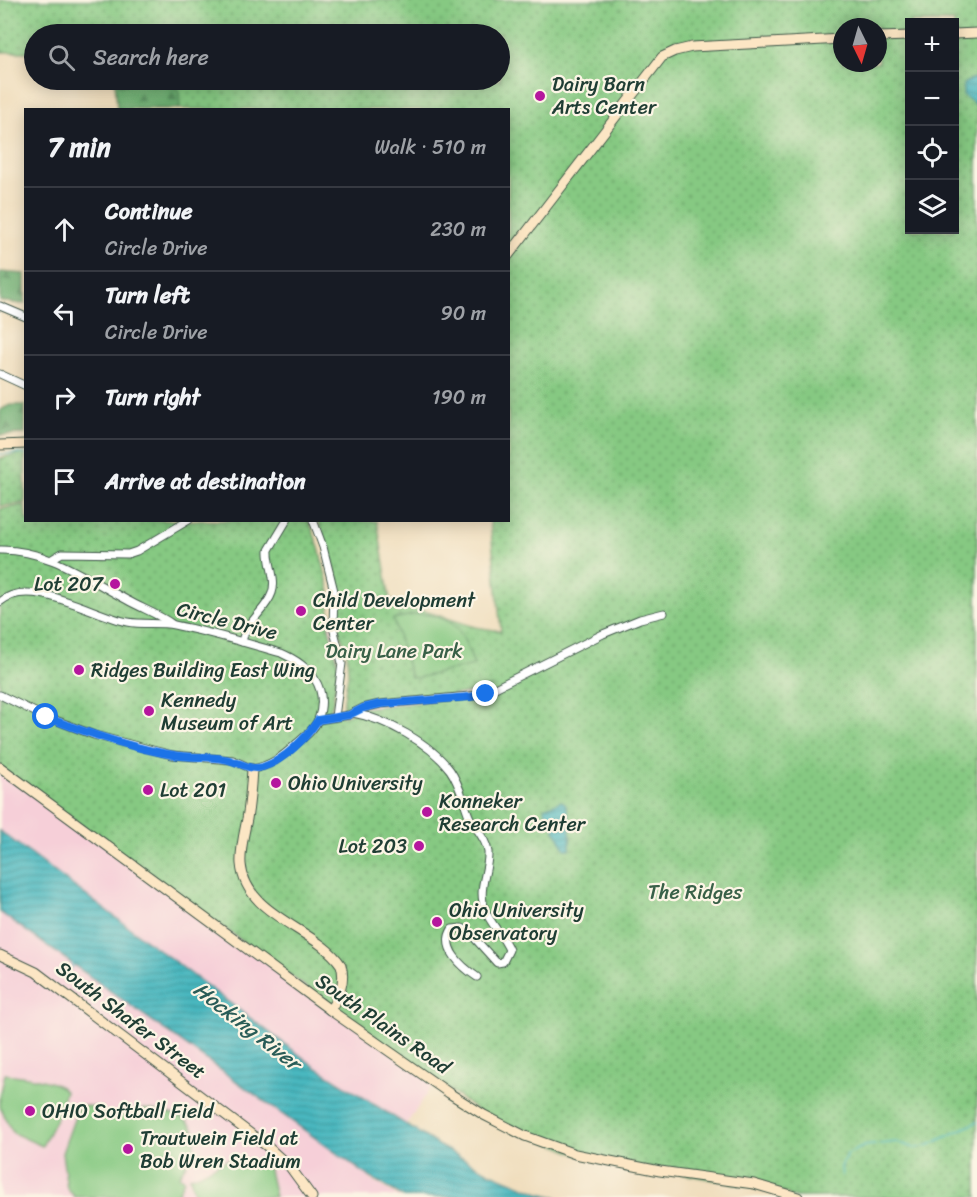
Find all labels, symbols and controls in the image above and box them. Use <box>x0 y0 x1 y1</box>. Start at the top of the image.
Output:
north arrow <box>833 18 887 72</box>
map controls <box>905 18 959 234</box>
button: + <box>905 18 959 72</box>
search box <box>24 24 510 90</box>
text: Search here <box>93 38 209 77</box>
icon: search <box>45 41 78 74</box>
place label: Dairy Barn Arts Center <box>551 67 657 125</box>
button: − <box>905 72 959 126</box>
marker: Dairy Barn Arts Center <box>533 89 547 103</box>
text: 7 min <box>48 124 111 170</box>
button: locate <box>905 126 959 180</box>
text: Walk · 510 m <box>374 130 486 165</box>
button: layers <box>905 180 959 234</box>
text: Continue <box>105 192 193 231</box>
text: 230 m <box>430 212 486 247</box>
icon: ahead <box>48 213 81 246</box>
text: Circle Drive <box>105 231 208 266</box>
text: Turn left <box>105 276 190 315</box>
text: 90 m <box>441 296 486 331</box>
icon: left <box>48 297 81 330</box>
text: Circle Drive <box>105 315 208 350</box>
text: Turn right <box>105 378 200 417</box>
text: 190 m <box>432 380 486 415</box>
icon: right <box>48 381 81 414</box>
text: Arrive at destination <box>105 462 306 501</box>
icon: arrive <box>48 465 81 498</box>
place label: Lot 207 <box>34 567 105 602</box>
marker: Lot 207 <box>108 577 122 591</box>
place label: Child Development Center <box>313 583 476 641</box>
street label: Circle Drive <box>173 592 281 650</box>
marker: Child Development Center <box>294 604 308 618</box>
park label: Dairy Lane Park <box>325 634 463 669</box>
place label: Ridges Building East Wing <box>91 653 315 688</box>
marker: Ridges Building East Wing <box>72 663 86 677</box>
route end <box>472 680 498 706</box>
place label: Kennedy Museum of Art <box>161 683 293 741</box>
route start <box>32 703 58 729</box>
marker: Kennedy Museum of Art <box>142 704 156 718</box>
place label: Ohio University <box>288 766 423 801</box>
place label: Lot 201 <box>160 773 226 808</box>
marker: Ohio University <box>269 776 283 790</box>
marker: Lot 201 <box>141 783 155 797</box>
place label: Konneker Research Center <box>439 784 587 842</box>
marker: Konneker Research Center <box>420 805 434 819</box>
place label: Lot 203 <box>339 829 407 864</box>
marker: Lot 203 <box>412 839 426 853</box>
park label: The Ridges <box>648 875 743 910</box>
place label: Ohio University Observatory <box>449 893 584 951</box>
marker: Ohio University Observatory <box>430 915 444 929</box>
street label: South Shafer Street <box>48 952 214 1089</box>
street label: South Plains Road <box>308 964 459 1085</box>
water label: Hocking River <box>185 972 312 1083</box>
place label: OHIO Softball Field <box>42 1094 215 1129</box>
marker: OHIO Softball Field <box>23 1104 37 1118</box>
place label: Trautwein Field at Bob Wren Stadium <box>140 1121 301 1179</box>
marker: Trautwein Field at Bob Wren Stadium <box>121 1142 135 1156</box>

